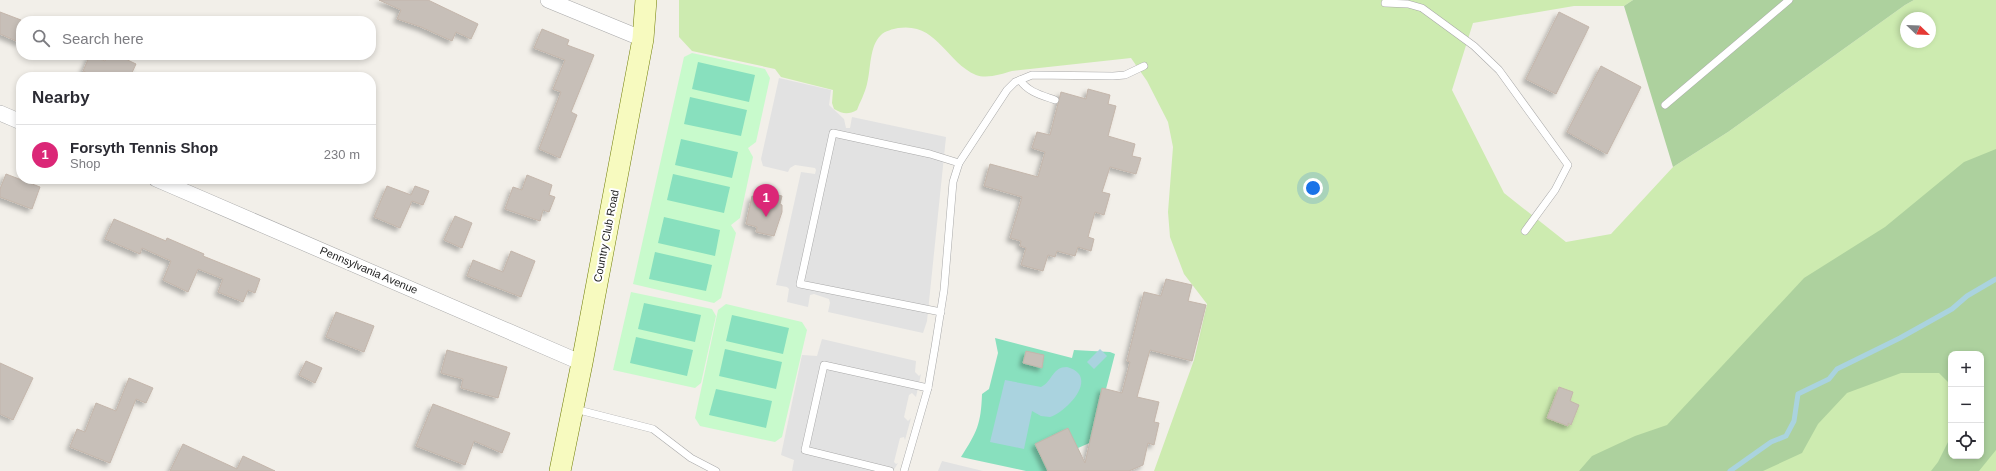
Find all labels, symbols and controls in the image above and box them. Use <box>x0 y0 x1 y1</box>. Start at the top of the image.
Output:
north arrow <box>1900 12 1936 48</box>
search box <box>16 16 376 60</box>
icon: search <box>30 27 52 49</box>
text: Search here <box>62 30 144 47</box>
text: Nearby <box>32 88 90 107</box>
text: Forsyth Tennis Shop <box>70 139 218 156</box>
text: 1 <box>41 147 49 162</box>
text: 230 m <box>324 147 360 162</box>
text: Shop <box>70 156 100 171</box>
your location <box>1303 178 1323 198</box>
pin: 1 <box>753 184 779 217</box>
street label: Country Club Road <box>591 189 621 283</box>
street label: Pennsylvania Avenue <box>318 244 420 296</box>
map controls <box>1948 351 1984 459</box>
button: + <box>1948 351 1984 387</box>
button: − <box>1948 387 1984 423</box>
button: locate <box>1948 423 1984 459</box>

